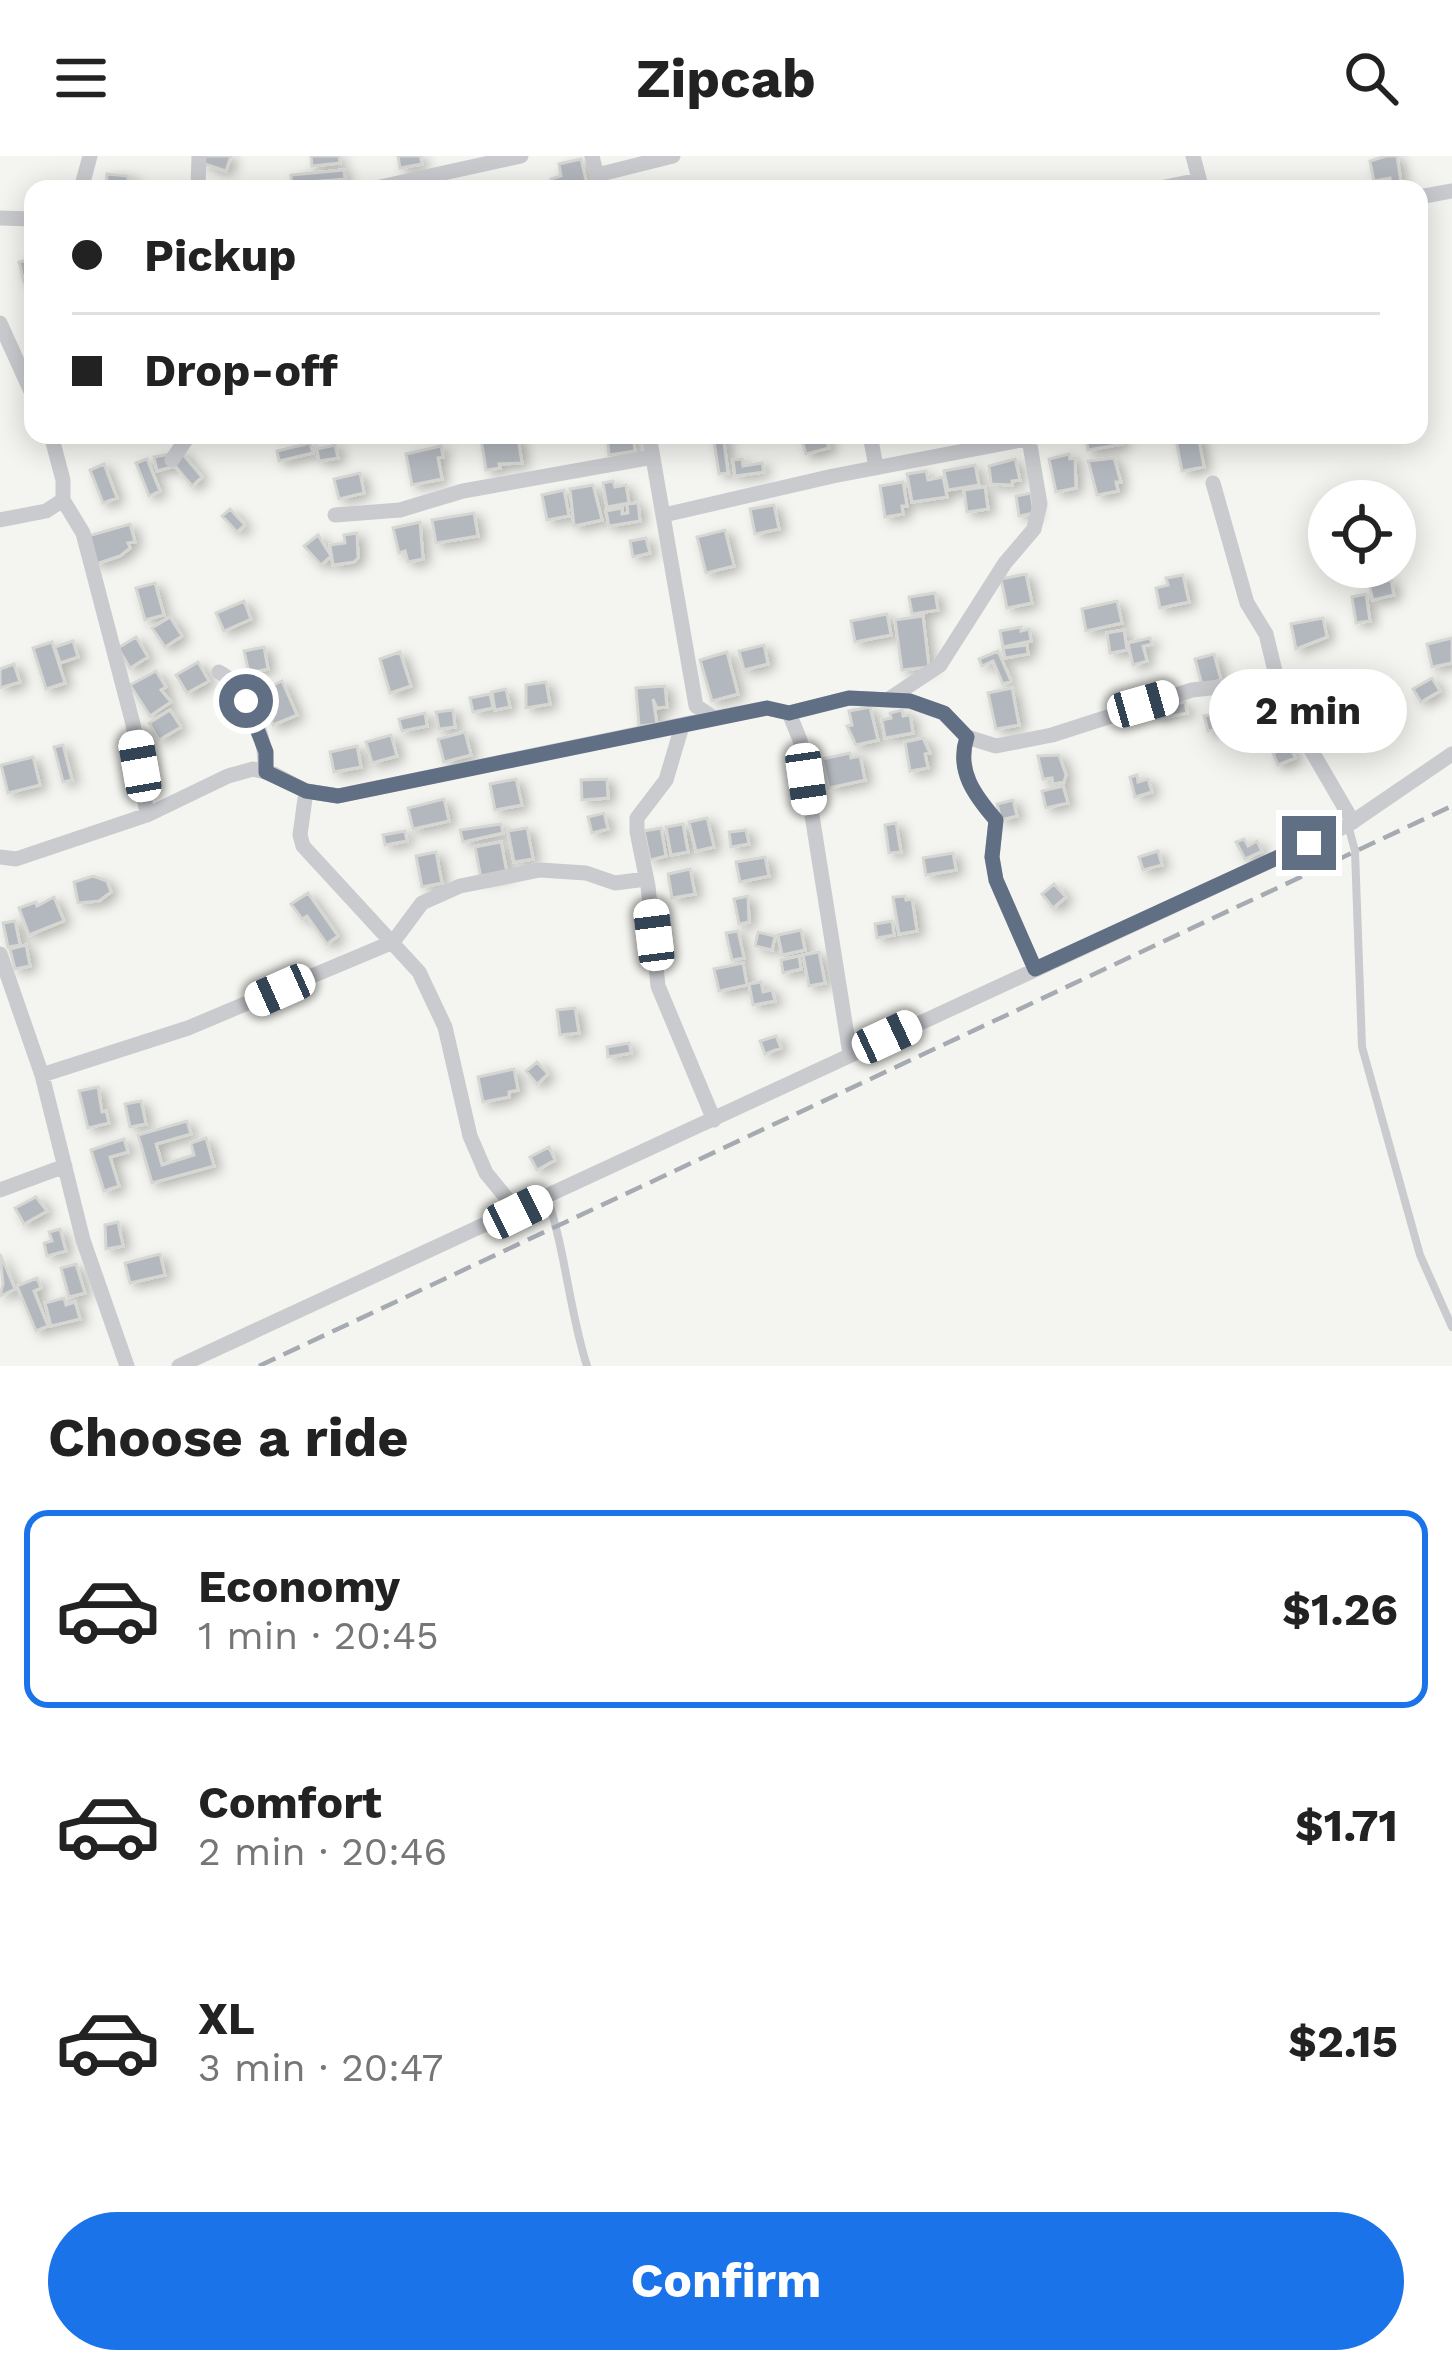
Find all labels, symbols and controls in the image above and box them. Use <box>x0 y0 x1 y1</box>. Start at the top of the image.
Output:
icon: menu <box>48 45 114 111</box>
icon: search <box>1338 45 1404 111</box>
text: Zipcab <box>636 47 816 110</box>
text: Pickup <box>144 229 296 282</box>
text: Drop-off <box>144 344 338 397</box>
map controls <box>1308 480 1416 588</box>
button: locate <box>1308 480 1416 588</box>
callout: 2 min <box>1210 669 1408 753</box>
route start <box>219 674 273 728</box>
car <box>1103 677 1183 731</box>
text: 2 min <box>1255 688 1361 733</box>
car <box>116 727 164 805</box>
car <box>783 741 829 817</box>
route end <box>1282 816 1336 870</box>
car <box>632 897 676 973</box>
car <box>240 959 320 1021</box>
car <box>847 1005 927 1069</box>
car <box>478 1180 558 1244</box>
text: Choose a ride <box>48 1406 409 1469</box>
icon: car <box>54 1555 162 1663</box>
text: Economy <box>198 1560 400 1613</box>
text: $1.26 <box>1282 1583 1398 1636</box>
text: 1 min · 20:45 <box>198 1613 439 1658</box>
icon: car <box>54 1771 162 1879</box>
text: Comfort <box>198 1776 382 1829</box>
text: $1.71 <box>1295 1799 1398 1852</box>
text: 2 min · 20:46 <box>198 1829 447 1874</box>
icon: car <box>54 1987 162 2095</box>
text: XL <box>198 1992 255 2045</box>
text: $2.15 <box>1288 2015 1398 2068</box>
text: 3 min · 20:47 <box>198 2045 443 2090</box>
button: Confirm <box>48 2212 1404 2350</box>

